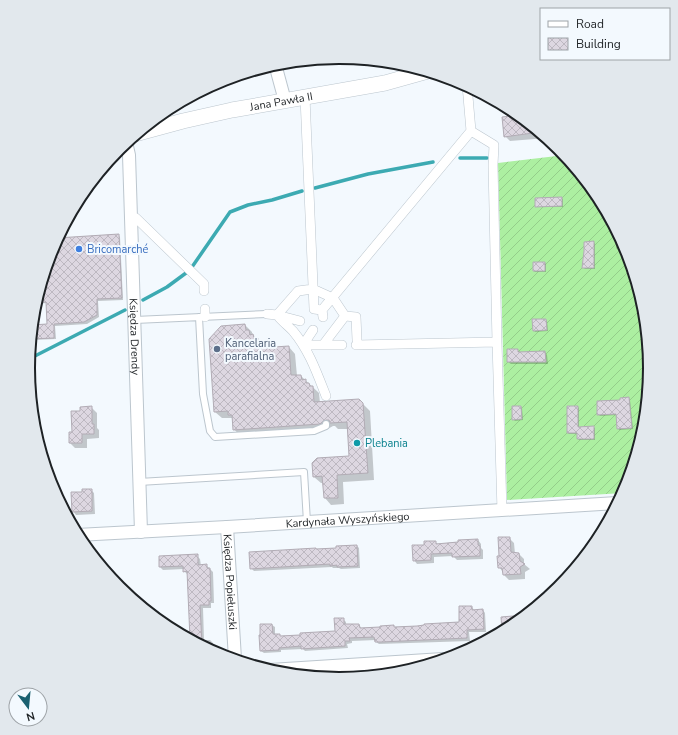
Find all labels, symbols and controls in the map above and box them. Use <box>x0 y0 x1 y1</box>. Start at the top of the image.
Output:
legend <box>540 8 670 60</box>
text: Road <box>576 16 604 32</box>
text: Building <box>576 36 621 52</box>
street label: Jana Pawła II <box>248 88 314 114</box>
place label: Bricomarché <box>87 242 148 257</box>
marker: Bricomarché <box>74 244 84 254</box>
street label: Księdza Drendy <box>126 298 144 376</box>
place label: Kancelaria parafialna <box>225 336 276 364</box>
marker: Kancelaria parafialna <box>212 344 222 354</box>
place label: Plebania <box>365 436 408 451</box>
marker: Plebania <box>352 438 362 448</box>
street label: Kardynała Wyszyńskiego <box>285 508 410 531</box>
street label: Księdza Popiełuszki <box>220 533 241 630</box>
north arrow <box>8 687 48 727</box>
text: N <box>25 708 37 724</box>

